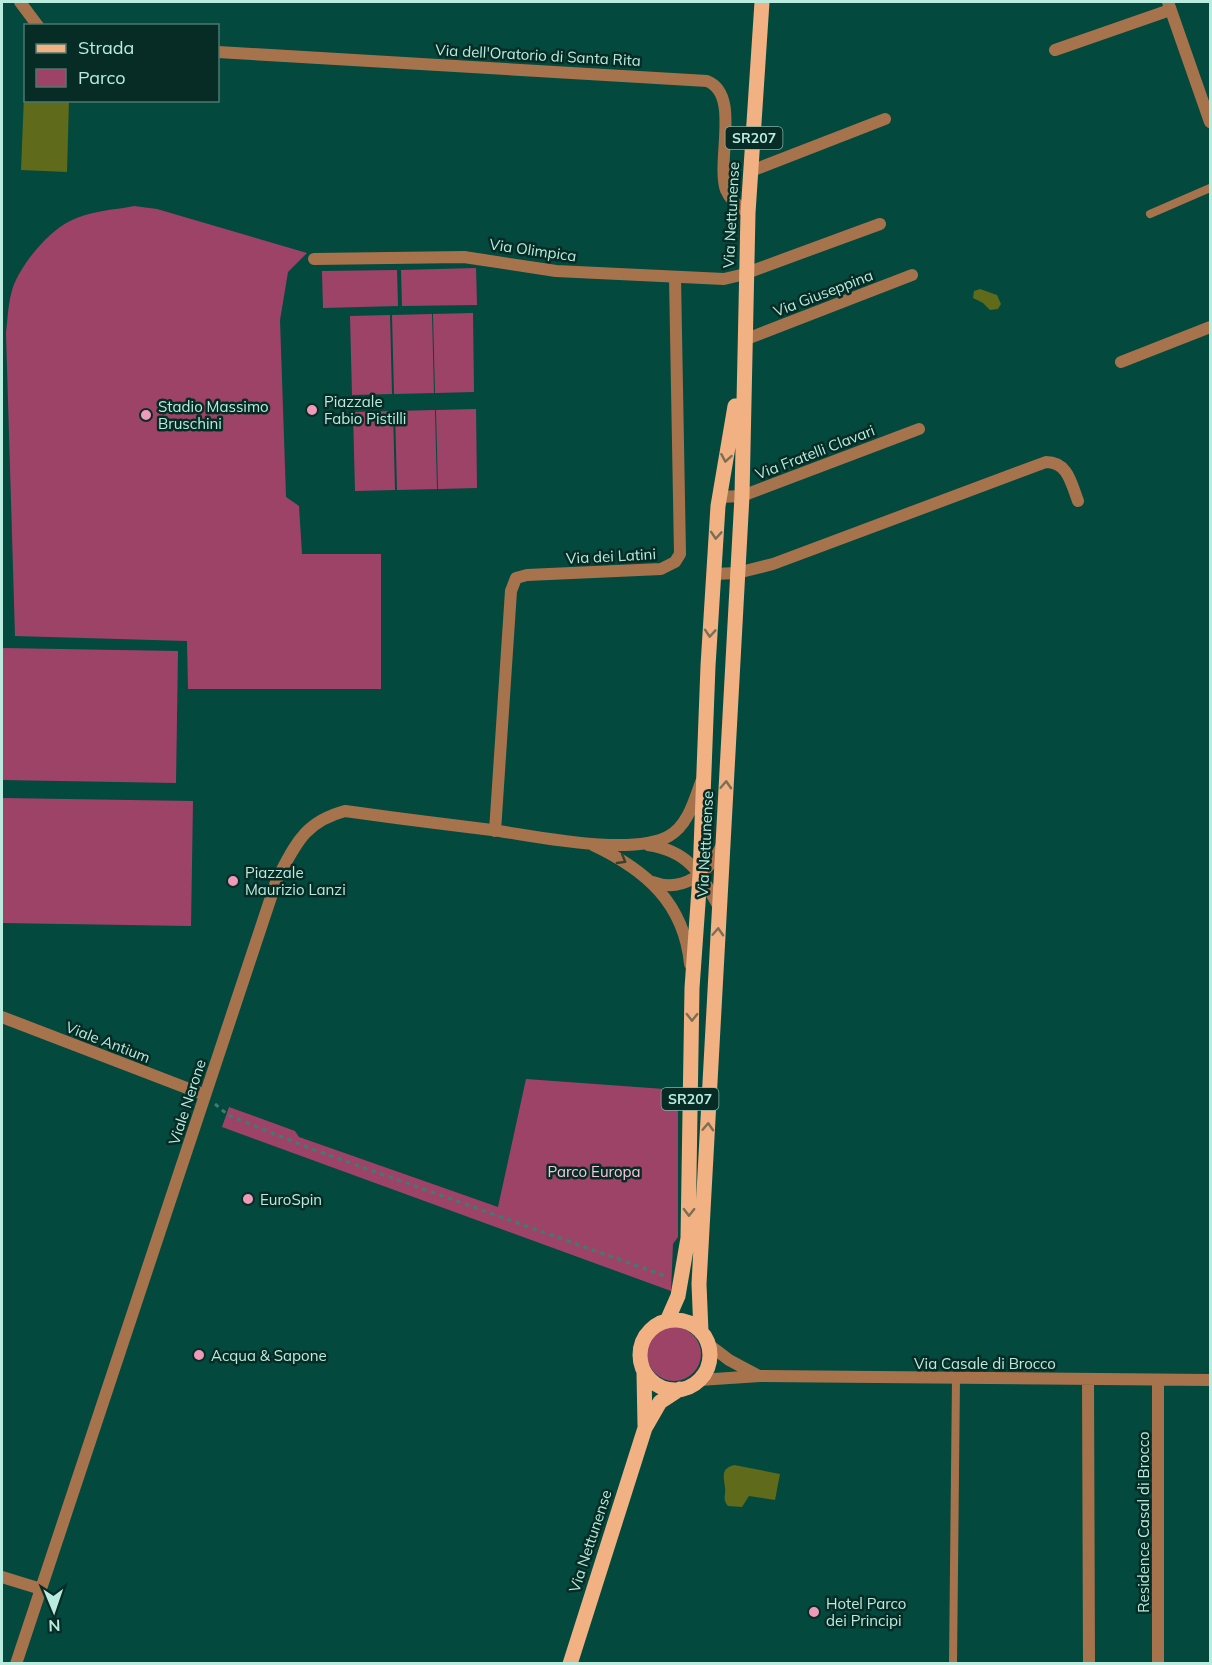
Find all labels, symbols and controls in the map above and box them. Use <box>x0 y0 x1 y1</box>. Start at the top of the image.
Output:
legend <box>24 24 219 102</box>
text: Strada <box>78 36 134 59</box>
street label: Via dell'Oratorio di Santa Rita <box>435 40 641 70</box>
text: Parco <box>78 66 126 89</box>
road number: SR207 <box>726 127 783 149</box>
street label: Via Nettunense <box>719 161 743 269</box>
street label: Via Olimpica <box>488 234 578 266</box>
street label: Via Giuseppina <box>771 265 875 321</box>
place label: Piazzale Fabio Pistilli <box>324 392 406 428</box>
place label: Stadio Massimo Bruschini <box>158 397 269 433</box>
marker: Piazzale Fabio Pistilli <box>305 403 319 417</box>
marker: Stadio Massimo Bruschini <box>139 408 153 422</box>
street label: Via Fratelli Clavari <box>753 421 877 483</box>
one-way arrow <box>721 453 733 462</box>
one-way arrow <box>710 531 723 540</box>
street label: Via dei Latini <box>566 544 656 568</box>
one-way arrow <box>704 628 717 637</box>
one-way arrow <box>719 780 732 789</box>
street label: Via Nettunense <box>693 790 717 898</box>
one-way arrow <box>616 853 626 865</box>
place label: Piazzale Maurizio Lanzi <box>245 863 346 899</box>
marker: Piazzale Maurizio Lanzi <box>226 874 240 888</box>
one-way arrow <box>712 927 725 936</box>
one-way arrow <box>685 1012 698 1021</box>
street label: Viale Antium <box>63 1017 153 1067</box>
street label: Viale Nerone <box>164 1057 210 1147</box>
road number: SR207 <box>662 1088 718 1110</box>
one-way arrow <box>701 1122 714 1131</box>
park label: Parco Europa <box>548 1162 640 1181</box>
place label: EuroSpin <box>260 1190 322 1209</box>
marker: EuroSpin <box>241 1192 255 1206</box>
one-way arrow <box>683 1207 695 1216</box>
place label: Acqua & Sapone <box>211 1346 327 1365</box>
marker: Acqua & Sapone <box>192 1348 206 1362</box>
street label: Via Casale di Brocco <box>914 1354 1056 1373</box>
street label: Residence Casal di Brocco <box>1134 1431 1153 1613</box>
street label: Via Nettunense <box>564 1487 616 1595</box>
north arrow <box>24 1581 84 1641</box>
place label: Hotel Parco dei Principi <box>826 1594 906 1630</box>
marker: Hotel Parco dei Principi <box>807 1605 821 1619</box>
text: N <box>48 1616 61 1636</box>

